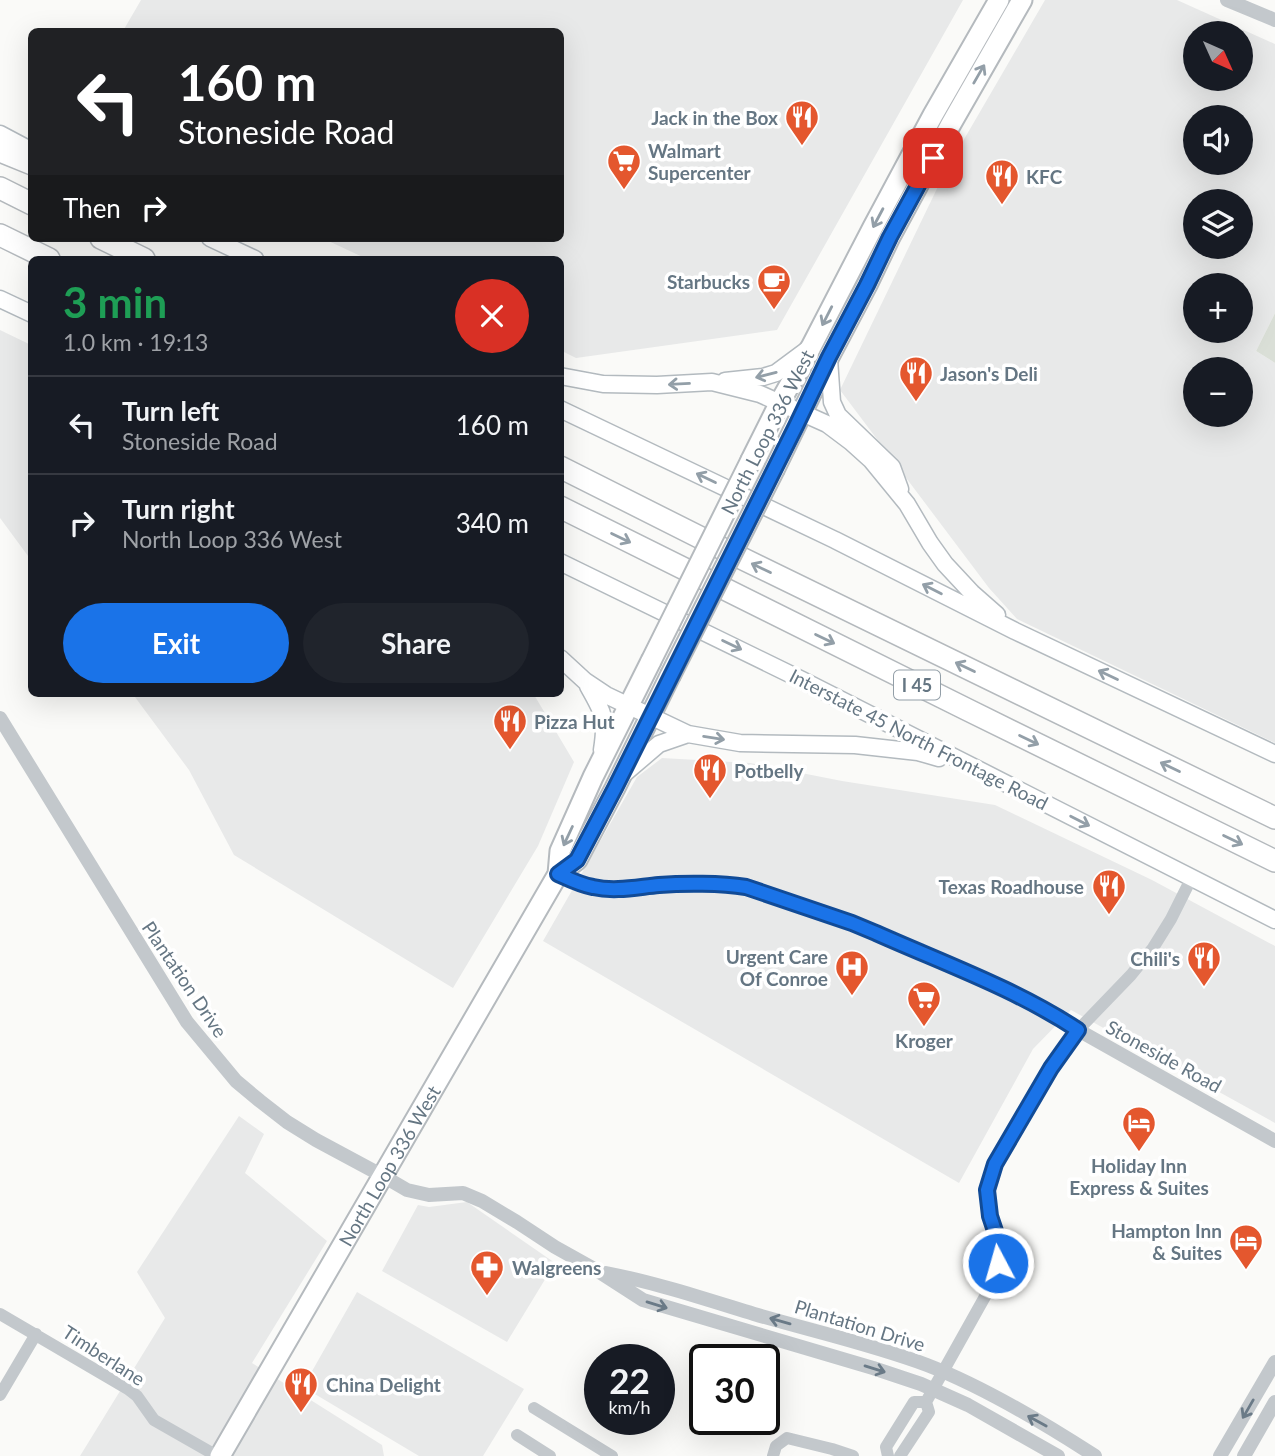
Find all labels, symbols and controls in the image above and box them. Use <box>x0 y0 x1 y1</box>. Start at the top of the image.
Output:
north arrow <box>1183 21 1253 91</box>
map controls <box>1183 21 1253 427</box>
text: 160 m <box>178 53 316 111</box>
icon: left <box>63 56 154 147</box>
one-way arrow <box>973 64 987 84</box>
restaurant icon: Jack in the Box <box>783 98 821 147</box>
button: sound <box>1183 105 1253 175</box>
place label: Jack in the Box <box>651 106 778 129</box>
text: Stoneside Road <box>178 112 394 151</box>
pin <box>903 128 963 188</box>
place label: Walmart Supercenter <box>648 139 752 184</box>
icon: arrive <box>914 139 952 177</box>
supermarket icon: Walmart Supercenter <box>605 142 643 191</box>
restaurant icon: KFC <box>983 157 1021 206</box>
place label: KFC <box>1026 165 1063 188</box>
icon: right <box>135 189 173 227</box>
button: layers <box>1183 189 1253 259</box>
text: Then <box>63 192 121 224</box>
one-way arrow <box>870 208 884 228</box>
cafe icon: Starbucks <box>755 262 793 311</box>
place label: Starbucks <box>667 270 750 293</box>
button: + <box>1183 273 1253 343</box>
text: 3 min <box>63 277 167 327</box>
button: close <box>455 279 529 353</box>
one-way arrow <box>820 305 833 326</box>
text: 1.0 km · 19:13 <box>63 328 208 356</box>
street label: North Loop 336 West <box>716 346 819 518</box>
restaurant icon: Jason's Deli <box>897 354 935 403</box>
button: − <box>1183 357 1253 427</box>
place label: Jason's Deli <box>940 362 1038 385</box>
one-way arrow <box>755 369 777 382</box>
one-way arrow <box>669 378 691 391</box>
text: Turn left <box>122 395 219 427</box>
icon: left <box>63 406 101 444</box>
text: 160 m <box>456 409 529 441</box>
text: Stoneside Road <box>122 427 278 455</box>
one-way arrow <box>696 471 717 485</box>
text: Turn right <box>122 493 235 525</box>
icon: right <box>63 504 101 542</box>
text: 340 m <box>456 507 529 539</box>
text: North Loop 336 West <box>122 525 342 553</box>
one-way arrow <box>610 531 631 545</box>
one-way arrow <box>751 560 772 574</box>
one-way arrow <box>922 581 943 595</box>
button: Exit <box>63 603 289 683</box>
button: Share <box>303 603 529 683</box>
one-way arrow <box>814 633 835 647</box>
one-way arrow <box>721 639 742 653</box>
one-way arrow <box>955 660 976 674</box>
street label: Interstate 45 North Frontage Road <box>786 664 1052 814</box>
one-way arrow <box>1098 668 1119 681</box>
road number: I 45 <box>894 670 940 700</box>
restaurant icon: Pizza Hut <box>491 702 529 751</box>
place label: Pizza Hut <box>534 710 615 733</box>
one-way arrow <box>702 732 725 745</box>
one-way arrow <box>1018 734 1039 748</box>
restaurant icon: Potbelly <box>691 751 729 800</box>
place label: Potbelly <box>734 759 804 782</box>
one-way arrow <box>1160 760 1181 773</box>
one-way arrow <box>1069 814 1090 828</box>
one-way arrow <box>560 825 574 846</box>
one-way arrow <box>1222 834 1243 848</box>
restaurant icon: Texas Roadhouse <box>1090 867 1128 916</box>
place label: Texas Roadhouse <box>939 875 1084 898</box>
street label: Plantation Drive <box>138 917 232 1041</box>
restaurant icon: Chili's <box>1185 939 1223 988</box>
place label: Urgent Care Of Conroe <box>726 945 828 990</box>
place label: Chili's <box>1130 947 1180 970</box>
hospital icon: Urgent Care Of Conroe <box>833 948 871 997</box>
supermarket icon: Kroger <box>905 979 943 1028</box>
street label: Stoneside Road <box>1102 1015 1226 1097</box>
place label: Kroger <box>895 1029 954 1052</box>
street label: North Loop 336 West <box>333 1081 444 1250</box>
hotel icon: Holiday Inn Express & Suites <box>1120 1104 1158 1153</box>
place label: Holiday Inn Express & Suites <box>1069 1154 1209 1199</box>
place label: Hampton Inn & Suites <box>1111 1219 1222 1264</box>
hotel icon: Hampton Inn & Suites <box>1227 1222 1265 1271</box>
position arrow <box>961 1226 1035 1300</box>
pharmacy icon: Walgreens <box>468 1248 506 1297</box>
place label: Walgreens <box>512 1256 601 1279</box>
street label: Plantation Drive <box>792 1294 928 1356</box>
one-way arrow <box>646 1299 668 1312</box>
one-way arrow <box>769 1314 792 1327</box>
street label: Timberlane <box>59 1320 149 1390</box>
speed limit sign: 30 <box>689 1344 780 1435</box>
text: 22 <box>609 1359 650 1401</box>
one-way arrow <box>864 1363 886 1376</box>
restaurant icon: China Delight <box>282 1365 320 1414</box>
place label: China Delight <box>326 1373 441 1396</box>
text: km/h <box>608 1396 651 1418</box>
one-way arrow <box>1240 1399 1254 1419</box>
one-way arrow <box>1027 1414 1047 1428</box>

